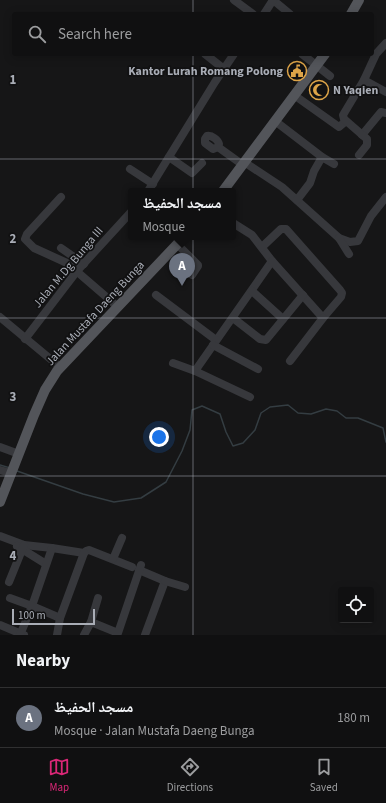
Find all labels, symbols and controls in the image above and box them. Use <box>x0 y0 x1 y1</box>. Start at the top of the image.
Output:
search box <box>12 12 374 56</box>
icon: search <box>26 23 48 45</box>
text: Search here <box>58 24 132 45</box>
public building icon: Kantor Lurah Romang Polong <box>286 60 308 82</box>
place label: Kantor Lurah Romang Polong <box>128 63 284 80</box>
text: 1 <box>10 71 17 89</box>
mosque icon: N Yaqien <box>308 79 330 101</box>
place label: N Yaqien <box>333 82 378 99</box>
popup <box>128 188 236 240</box>
text: مسجد الحفيظ <box>142 193 222 214</box>
text: Mosque <box>142 218 185 236</box>
street label: Jalan M.Dg Bunga III <box>29 223 107 312</box>
text: 2 <box>10 230 17 248</box>
pin: A <box>169 253 195 286</box>
street label: Jalan Mustafa Daeng Bunga <box>42 257 149 370</box>
text: 3 <box>10 388 17 406</box>
your location <box>149 427 169 447</box>
text: 4 <box>10 547 17 565</box>
map controls <box>338 587 374 623</box>
button: locate <box>338 587 374 623</box>
scale bar <box>12 607 95 626</box>
text: 100 m <box>18 608 46 623</box>
text: Nearby <box>16 649 70 673</box>
text: مسجد الحفيظ <box>54 697 133 718</box>
text: A <box>25 709 33 727</box>
text: 180 m <box>337 709 370 727</box>
text: Mosque · Jalan Mustafa Daeng Bunga <box>54 722 255 740</box>
tab: Map <box>48 756 70 795</box>
tab: Directions <box>167 756 213 795</box>
tab: Saved <box>310 756 338 795</box>

